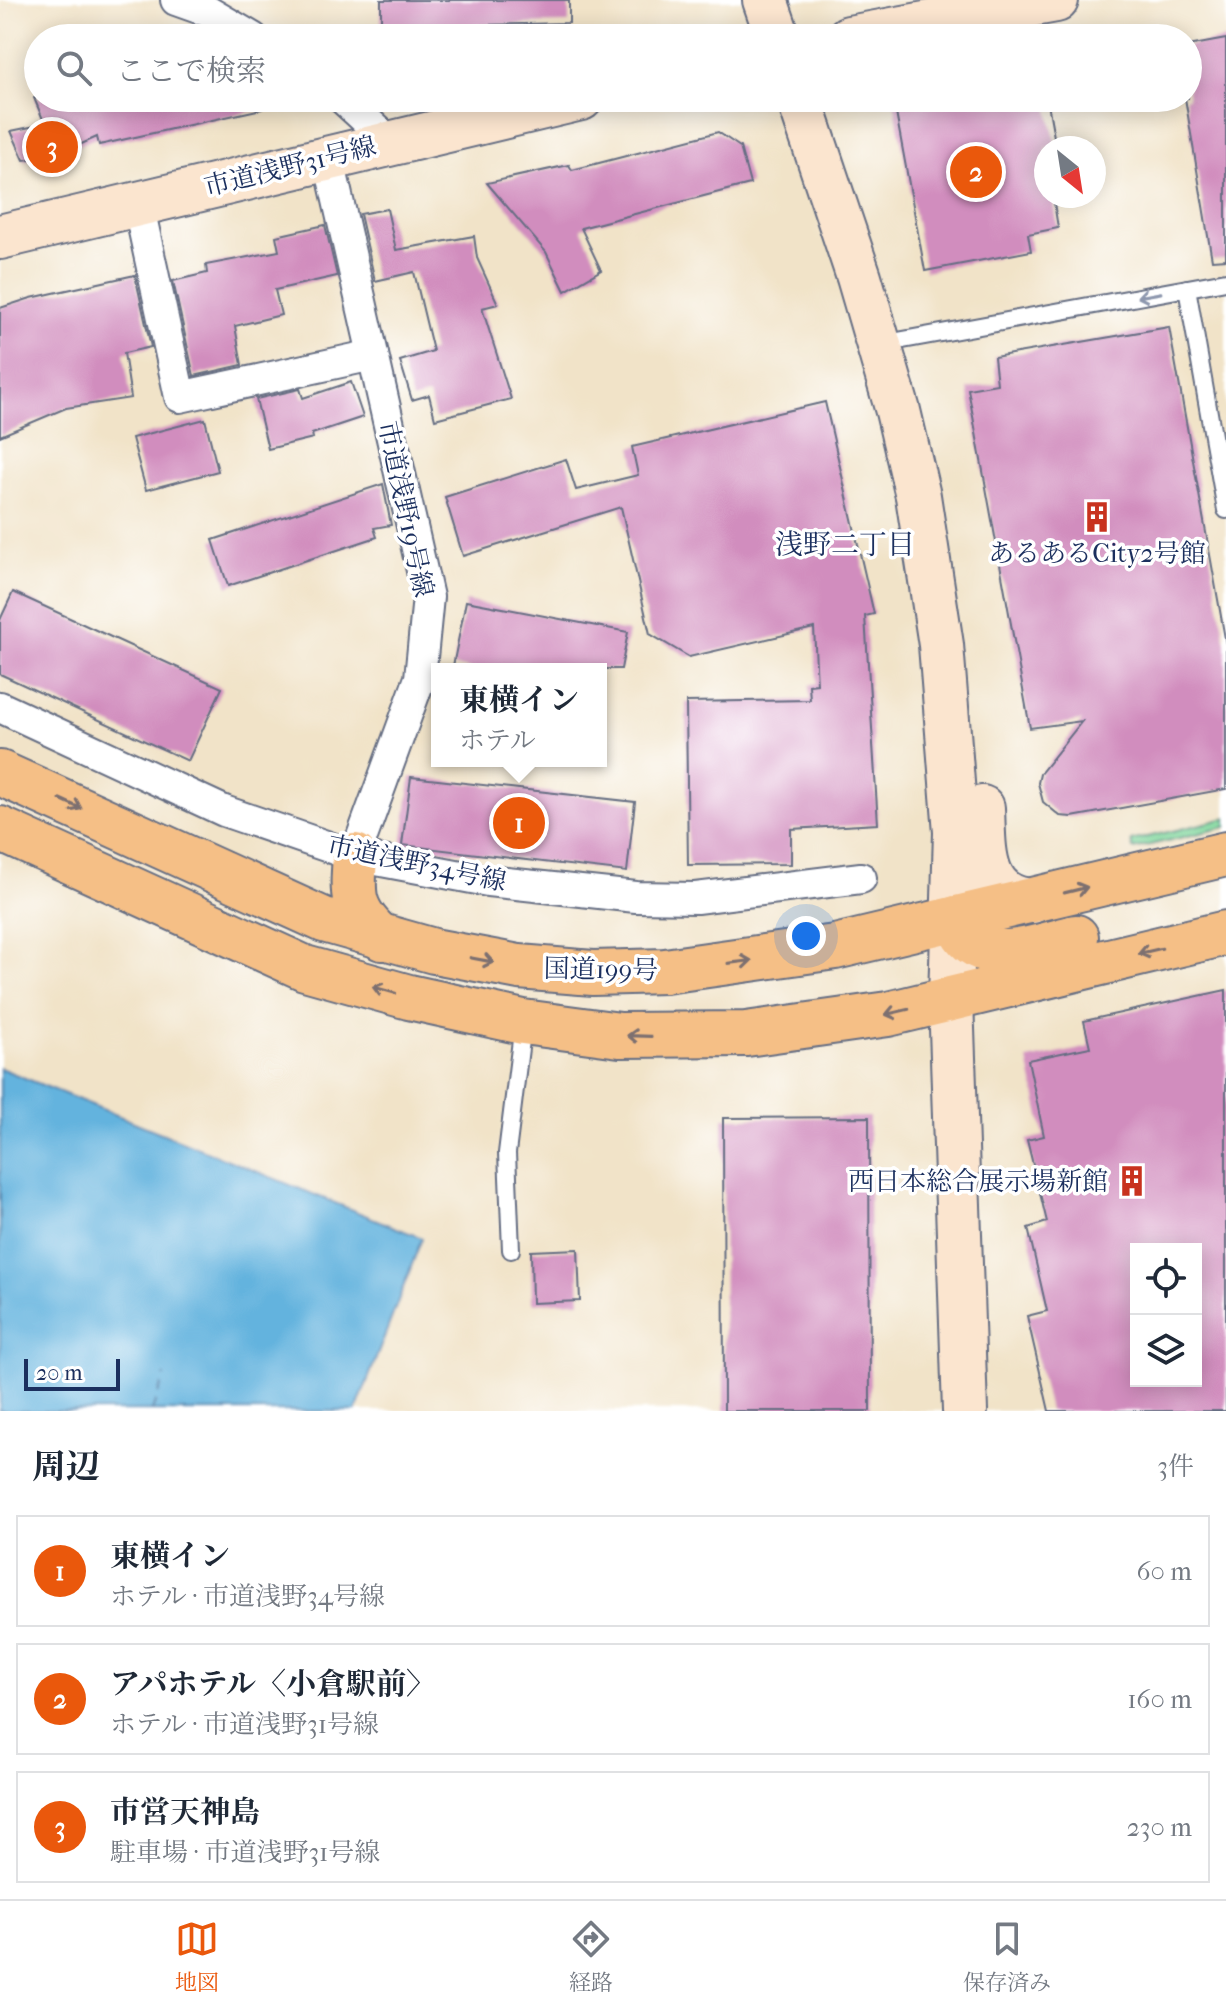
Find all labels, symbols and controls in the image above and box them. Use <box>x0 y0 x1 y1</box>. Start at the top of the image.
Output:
search box <box>24 24 1202 112</box>
icon: search <box>52 46 96 90</box>
text: ここで検索 <box>116 54 266 89</box>
pin: 3 <box>26 117 78 177</box>
street label: 市道浅野31号線 <box>201 130 379 203</box>
north arrow <box>1034 136 1106 208</box>
pin: 2 <box>950 142 1002 202</box>
one-way arrow <box>1137 288 1162 303</box>
street label: 市道浅野19号線 <box>372 418 439 600</box>
building icon: あるあるCity2号館 <box>1080 500 1114 534</box>
district label: 浅野二丁目 <box>775 528 915 561</box>
place label: あるあるCity2号館 <box>988 538 1206 569</box>
popup <box>431 663 607 767</box>
text: 東横イン <box>459 683 579 718</box>
text: ホテル <box>459 725 536 756</box>
pin: 1 <box>493 793 545 853</box>
one-way arrow <box>59 797 83 812</box>
street label: 市道浅野34号線 <box>325 829 509 898</box>
one-way arrow <box>1063 882 1089 897</box>
your location <box>786 916 826 956</box>
one-way arrow <box>1138 944 1163 959</box>
one-way arrow <box>469 953 494 968</box>
street label: 国道199号 <box>543 953 659 986</box>
one-way arrow <box>727 955 753 970</box>
one-way arrow <box>371 982 397 997</box>
one-way arrow <box>885 1005 911 1020</box>
one-way arrow <box>626 1028 653 1043</box>
building icon: 西日本総合展示場新館 <box>1115 1164 1149 1198</box>
place label: 西日本総合展示場新館 <box>848 1166 1108 1197</box>
map controls <box>1130 1243 1202 1387</box>
button: locate <box>1130 1243 1202 1315</box>
button: layers <box>1130 1315 1202 1387</box>
scale bar <box>24 1355 120 1391</box>
text: 20 m <box>36 1360 82 1386</box>
text: 周辺 <box>32 1447 100 1487</box>
text: 3件 <box>1157 1451 1194 1482</box>
text: 東横イン <box>110 1539 230 1574</box>
text: 1 <box>55 1556 65 1587</box>
text: 60 m <box>1136 1556 1192 1587</box>
text: ホテル · 市道浅野34号線 <box>110 1581 385 1612</box>
text: アパホテル〈小倉駅前〉 <box>110 1667 436 1702</box>
text: 2 <box>53 1684 67 1715</box>
text: 160 m <box>1127 1684 1192 1715</box>
text: ホテル · 市道浅野31号線 <box>110 1709 379 1740</box>
text: 市営天神島 <box>110 1795 260 1830</box>
text: 3 <box>55 1812 65 1843</box>
text: 230 m <box>1126 1812 1192 1843</box>
text: 駐車場 · 市道浅野31号線 <box>110 1837 380 1868</box>
tab: 地図 <box>175 1917 219 1996</box>
tab: 経路 <box>569 1917 613 1996</box>
tab: 保存済み <box>963 1917 1051 1996</box>

